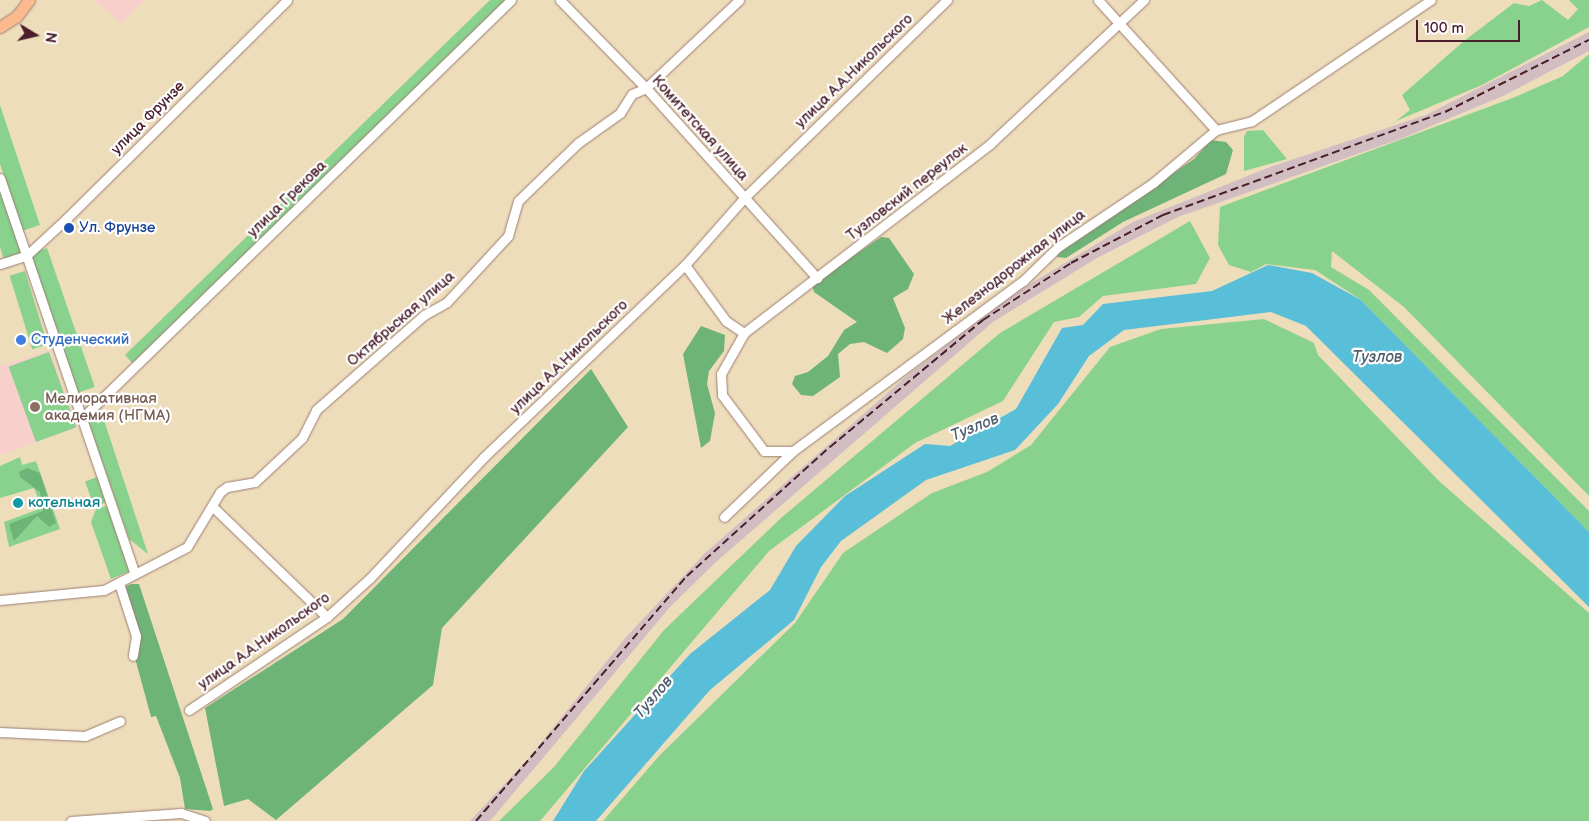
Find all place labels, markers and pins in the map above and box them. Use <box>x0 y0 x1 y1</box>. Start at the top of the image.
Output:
place label: Ул. Фрунзе <box>79 219 155 237</box>
marker: Ул. Фрунзе <box>63 222 75 234</box>
place label: Студенческий <box>31 331 129 349</box>
marker: Студенческий <box>15 334 27 346</box>
place label: Мелиоративная академия (НГМА) <box>45 389 171 424</box>
marker: Мелиоративная академия (НГМА) <box>29 401 41 413</box>
place label: котельная <box>28 494 100 512</box>
marker: котельная <box>12 497 24 509</box>

